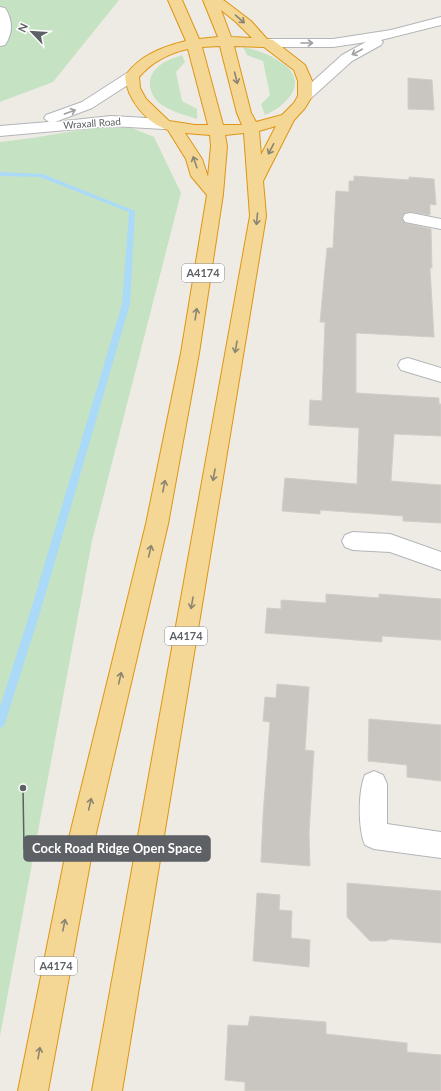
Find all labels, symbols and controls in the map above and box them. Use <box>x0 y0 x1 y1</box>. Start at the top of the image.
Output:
north arrow <box>12 12 52 52</box>
one-way arrow <box>235 14 246 23</box>
text: N <box>15 21 30 34</box>
one-way arrow <box>300 39 313 47</box>
one-way arrow <box>351 49 363 57</box>
one-way arrow <box>232 72 240 85</box>
one-way arrow <box>63 108 76 115</box>
street label: Wraxall Road <box>63 115 121 131</box>
one-way arrow <box>267 143 275 155</box>
one-way arrow <box>190 157 198 169</box>
one-way arrow <box>253 212 260 225</box>
road number: A4174 <box>182 264 224 282</box>
one-way arrow <box>193 308 201 321</box>
one-way arrow <box>232 340 240 353</box>
one-way arrow <box>210 468 218 481</box>
one-way arrow <box>161 480 169 493</box>
one-way arrow <box>147 545 155 558</box>
one-way arrow <box>187 596 195 609</box>
road number: A4174 <box>165 627 207 645</box>
one-way arrow <box>117 671 125 684</box>
one-way arrow <box>87 798 94 811</box>
callout: Cock Road Ridge Open Space <box>24 836 210 861</box>
text: Cock Road Ridge Open Space <box>32 840 202 856</box>
one-way arrow <box>61 919 69 932</box>
road number: A4174 <box>35 957 77 975</box>
one-way arrow <box>35 1046 43 1059</box>

